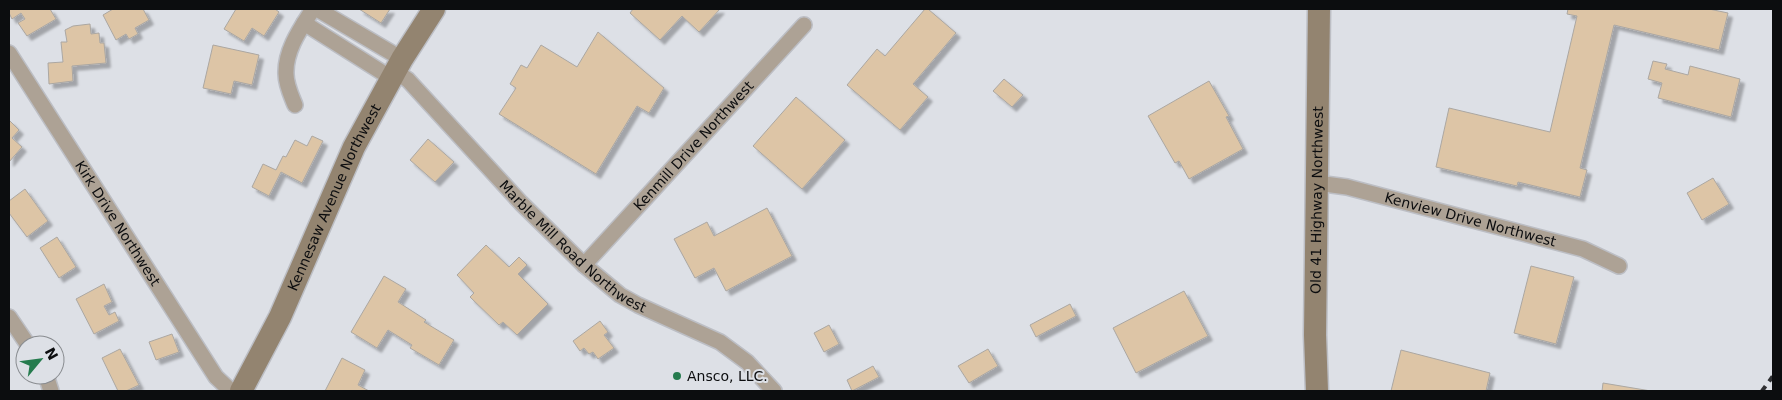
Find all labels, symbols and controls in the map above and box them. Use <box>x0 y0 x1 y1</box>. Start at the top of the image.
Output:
street label: Kenmill Drive Northwest <box>630 77 757 214</box>
street label: Kennesaw Avenue Northwest <box>284 101 384 293</box>
street label: Old 41 Highway Northwest <box>1308 106 1326 294</box>
street label: Kirk Drive Northwest <box>72 158 164 289</box>
street label: Marble Mill Road Northwest <box>496 177 649 316</box>
street label: Kenview Drive Northwest <box>1383 189 1558 250</box>
north arrow <box>15 335 65 385</box>
text: N <box>42 345 61 363</box>
place label: Ansco, LLC. <box>687 368 768 384</box>
marker: Ansco, LLC. <box>671 370 683 382</box>

